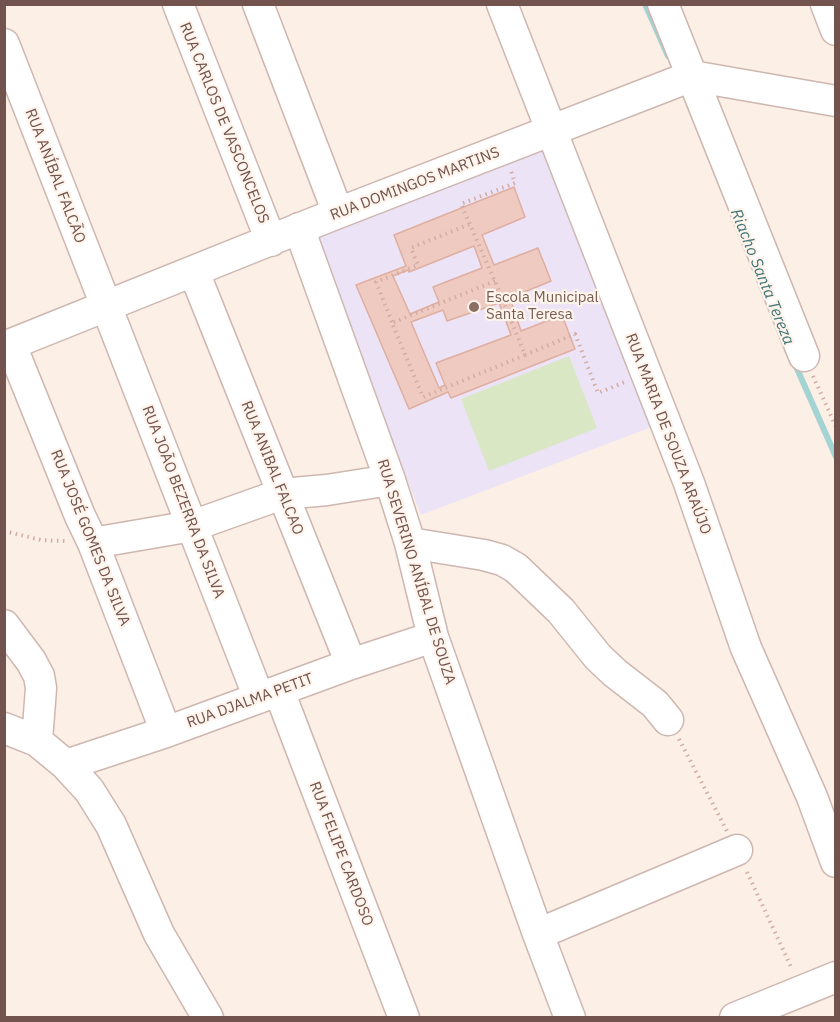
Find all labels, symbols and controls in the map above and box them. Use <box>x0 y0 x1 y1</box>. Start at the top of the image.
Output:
street label: RUA CARLOS DE VASCONCELOS <box>175 20 273 226</box>
street label: RUA ANÍBAL FALCÃO <box>21 106 89 246</box>
street label: RUA DOMINGOS MARTINS <box>328 143 502 225</box>
water label: Riacho Santa Tereza <box>726 206 798 348</box>
place label: Escola Municipal Santa Teresa <box>486 289 599 324</box>
marker: Escola Municipal Santa Teresa <box>467 300 481 314</box>
street label: RUA MARIA DE SOUZA ARAÚJO <box>621 331 715 537</box>
street label: RUA ANIBAL FALCAO <box>237 398 307 538</box>
street label: RUA JOÃO BEZERRA DA SILVA <box>138 403 228 601</box>
street label: RUA JOSÉ GOMES DA SILVA <box>46 447 134 629</box>
street label: RUA SEVERINO ANÍBAL DE SOUZA <box>373 457 459 687</box>
street label: RUA DJALMA PETIT <box>184 670 316 732</box>
street label: RUA FELIPE CARDOSO <box>305 779 377 929</box>

